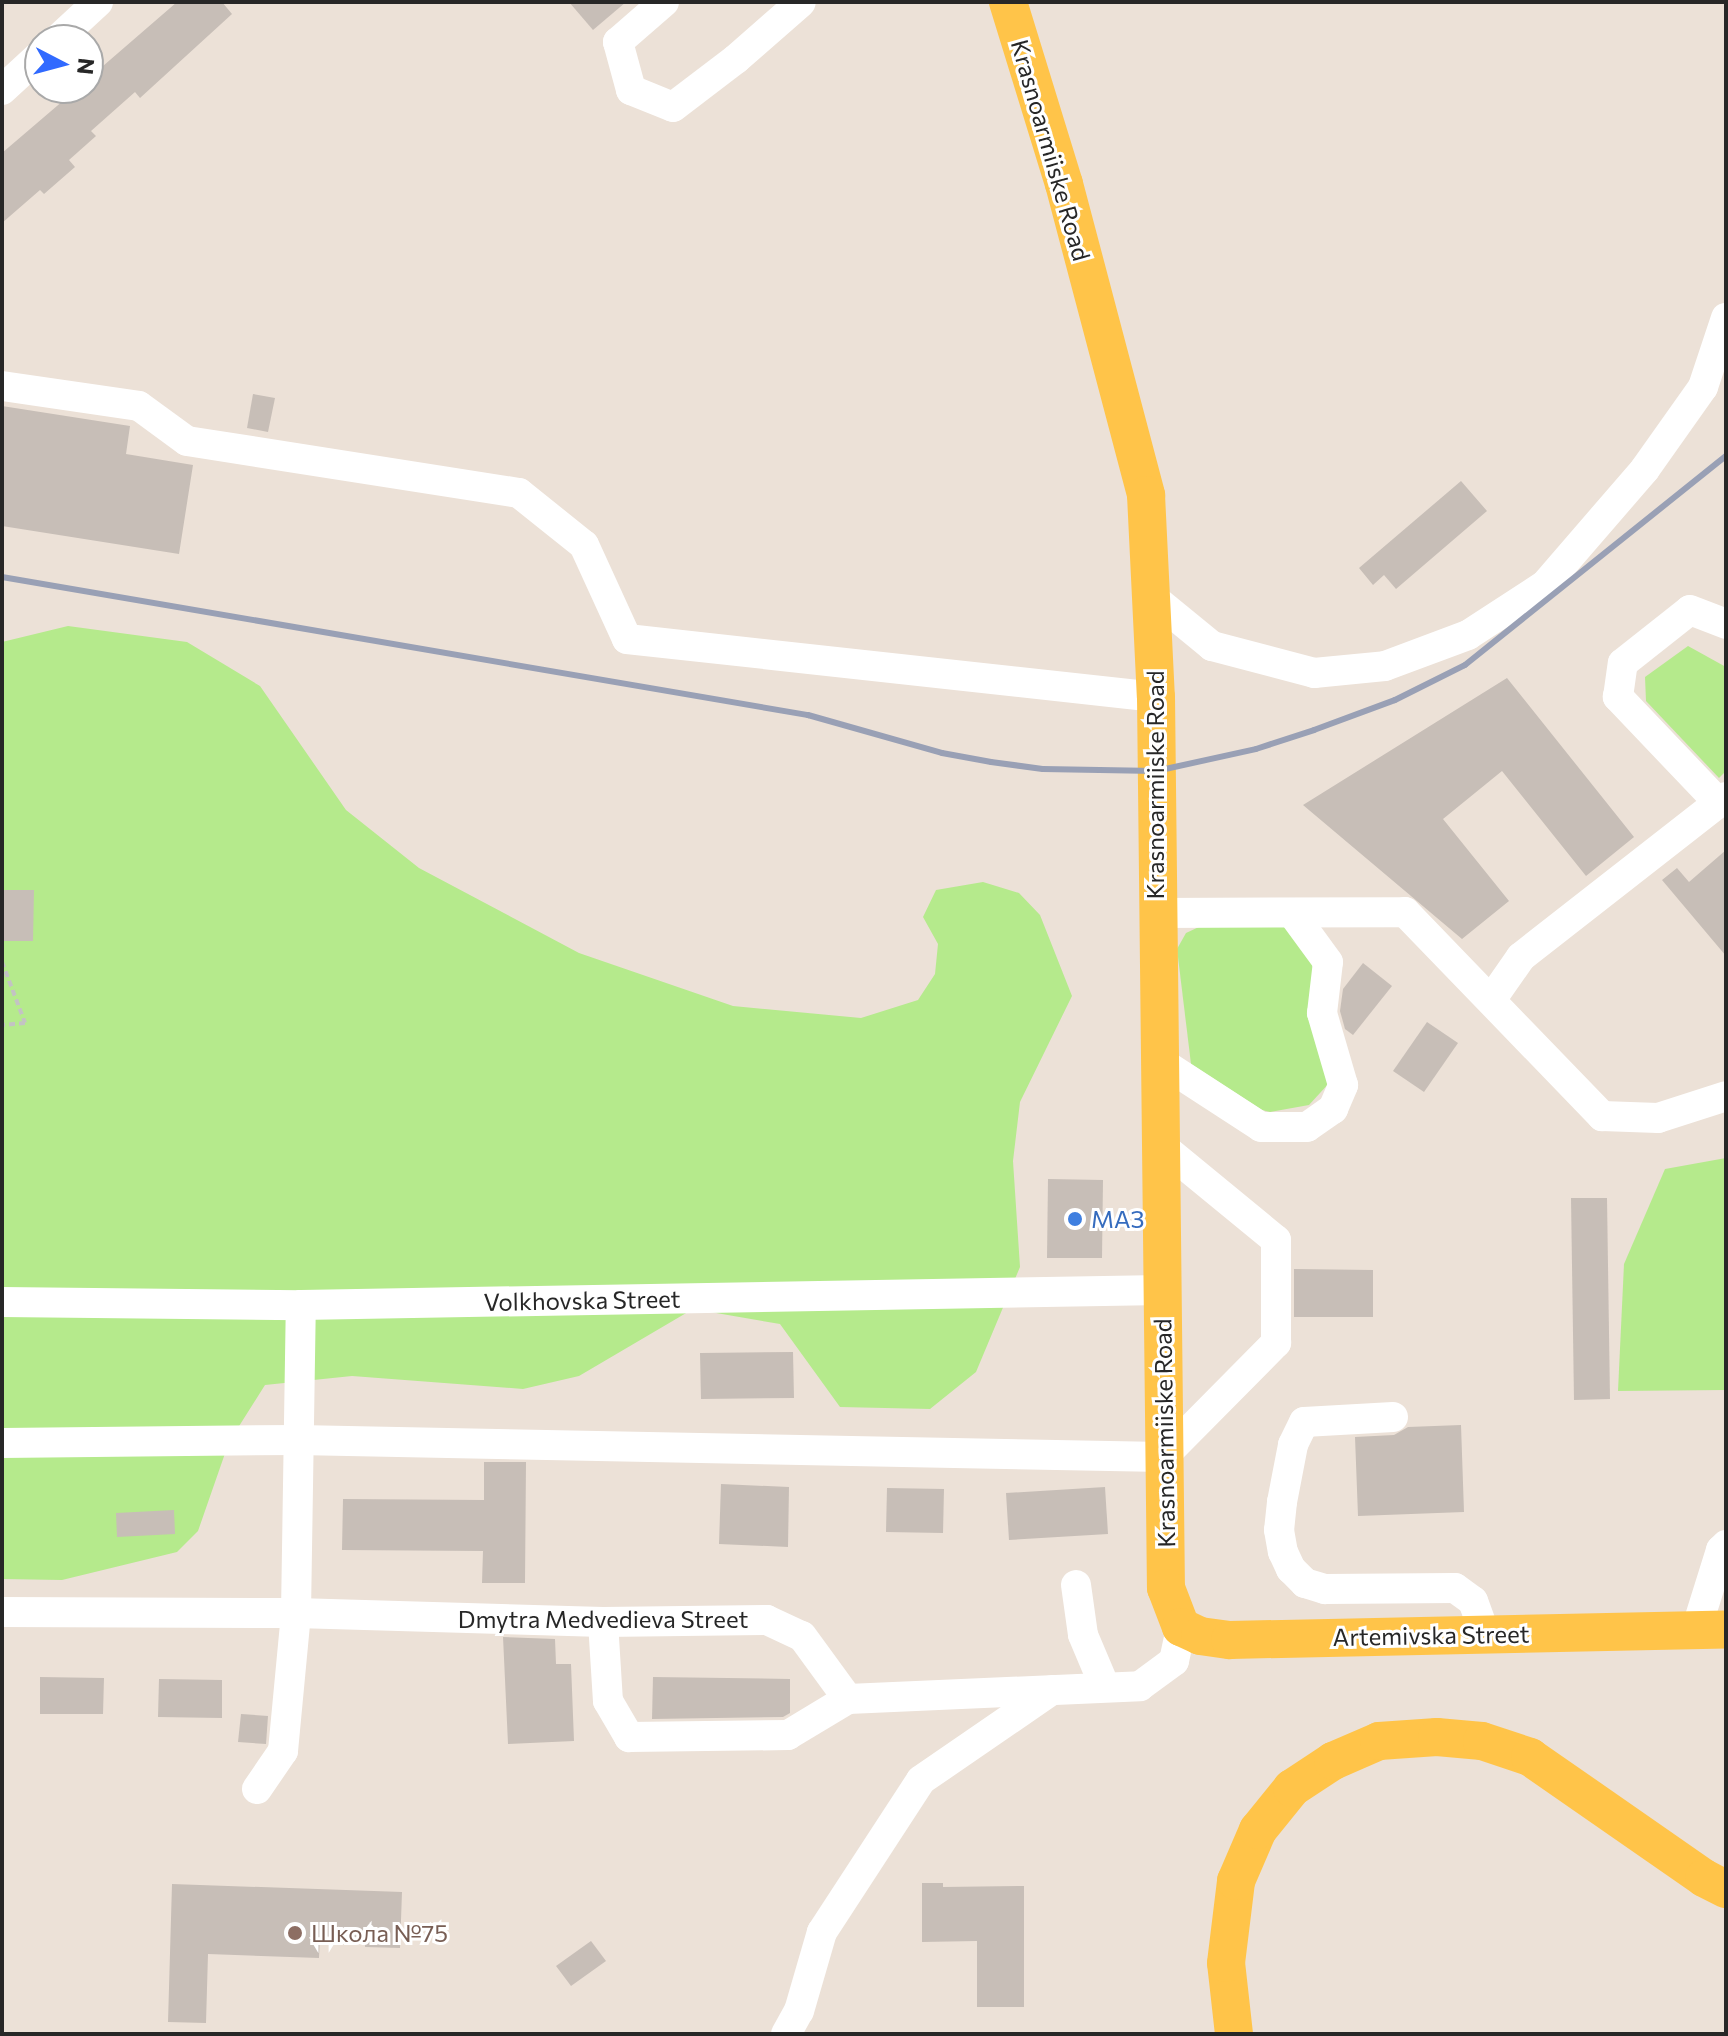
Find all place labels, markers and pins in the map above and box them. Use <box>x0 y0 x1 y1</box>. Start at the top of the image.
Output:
place label: МАЗ <box>1091 1205 1144 1233</box>
marker: МАЗ <box>1066 1210 1084 1228</box>
place label: Школа №75 <box>311 1919 448 1947</box>
marker: Школа №75 <box>286 1924 304 1942</box>

